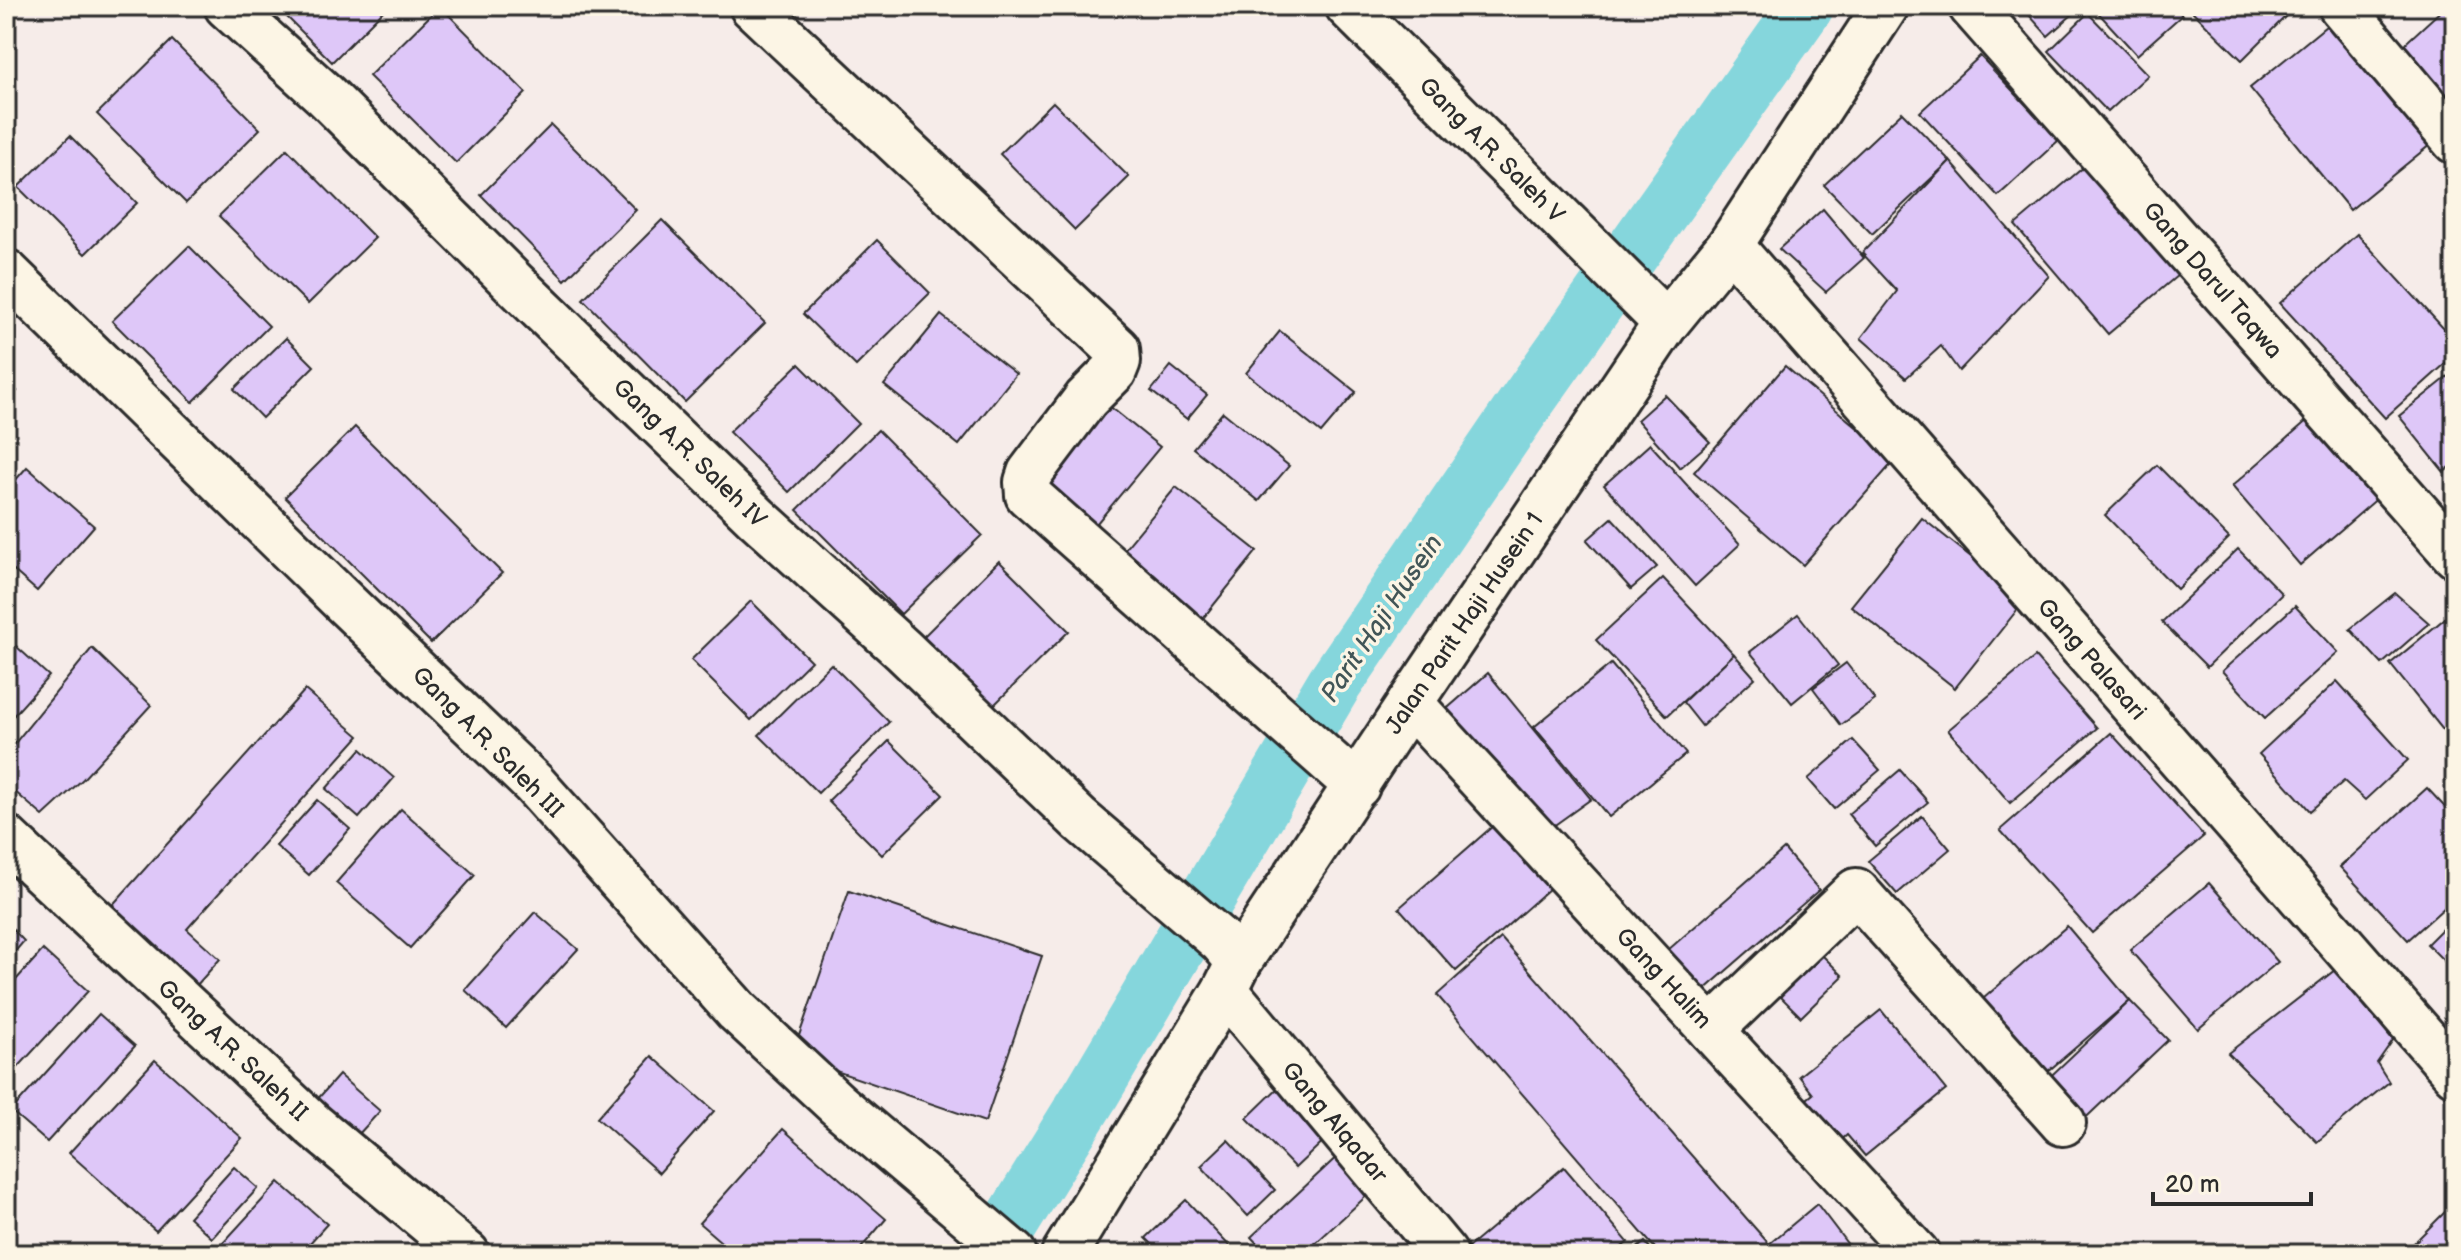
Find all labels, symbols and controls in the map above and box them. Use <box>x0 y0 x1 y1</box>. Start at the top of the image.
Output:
street label: Gang A.R. Saleh V <box>1413 72 1571 229</box>
street label: Gang Darul Taqwa <box>2137 196 2289 365</box>
street label: Gang A.R. Saleh IV <box>607 373 773 534</box>
street label: Jalan Parit Haji Husein 1 <box>1379 507 1549 740</box>
water label: Parit Haji Husein <box>1315 529 1450 709</box>
street label: Gang Palasari <box>2031 593 2152 726</box>
street label: Gang A.R. Saleh III <box>406 661 569 824</box>
street label: Gang Halim <box>1610 922 1718 1035</box>
street label: Gang A.R. Saleh II <box>152 973 314 1127</box>
street label: Gang Alqadar <box>1276 1056 1394 1189</box>
scale bar <box>2153 1156 2311 1206</box>
text: 20 m <box>2165 1170 2220 1199</box>

